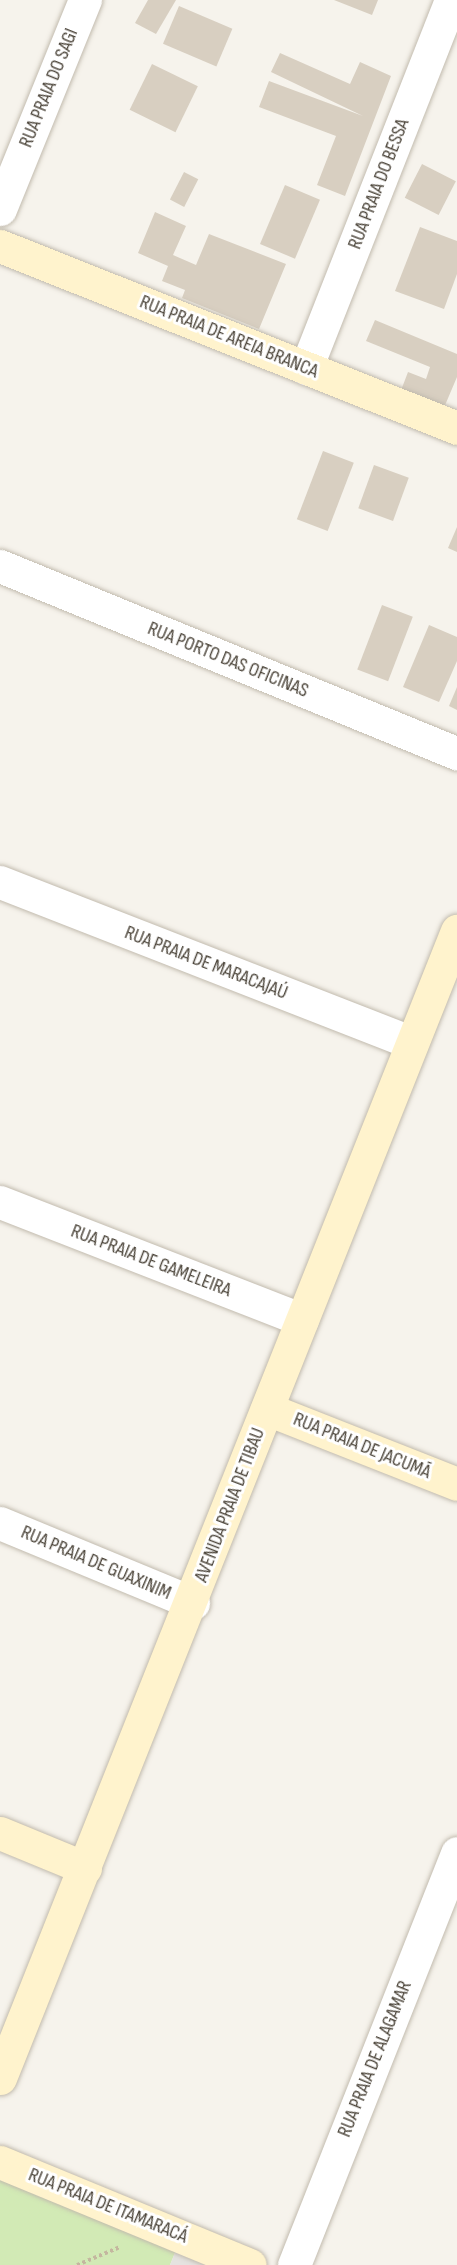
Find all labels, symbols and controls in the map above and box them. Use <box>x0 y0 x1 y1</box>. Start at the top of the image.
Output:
street label: RUA PRAIA DO SAGI <box>14 25 84 151</box>
street label: RUA PRAIA DO BESSA <box>343 115 415 253</box>
street label: RUA PRAIA DE AREIA BRANCA <box>136 290 322 384</box>
street label: RUA PORTO DAS OFICINAS <box>144 617 312 703</box>
street label: RUA PRAIA DE MARACAJAÚ <box>121 921 291 1005</box>
street label: RUA PRAIA DE GAMELEIRA <box>67 1219 235 1303</box>
street label: RUA PRAIA DE JACUMÃ <box>290 1407 434 1485</box>
street label: AVENIDA PRAIA DE TIBAU <box>190 1425 270 1585</box>
street label: RUA PRAIA DE GUAXINIM <box>17 1521 175 1605</box>
street label: RUA PRAIA DE ALAGAMAR <box>333 1977 417 2141</box>
street label: RUA PRAIA DE ITAMARACÁ <box>25 2163 191 2249</box>

